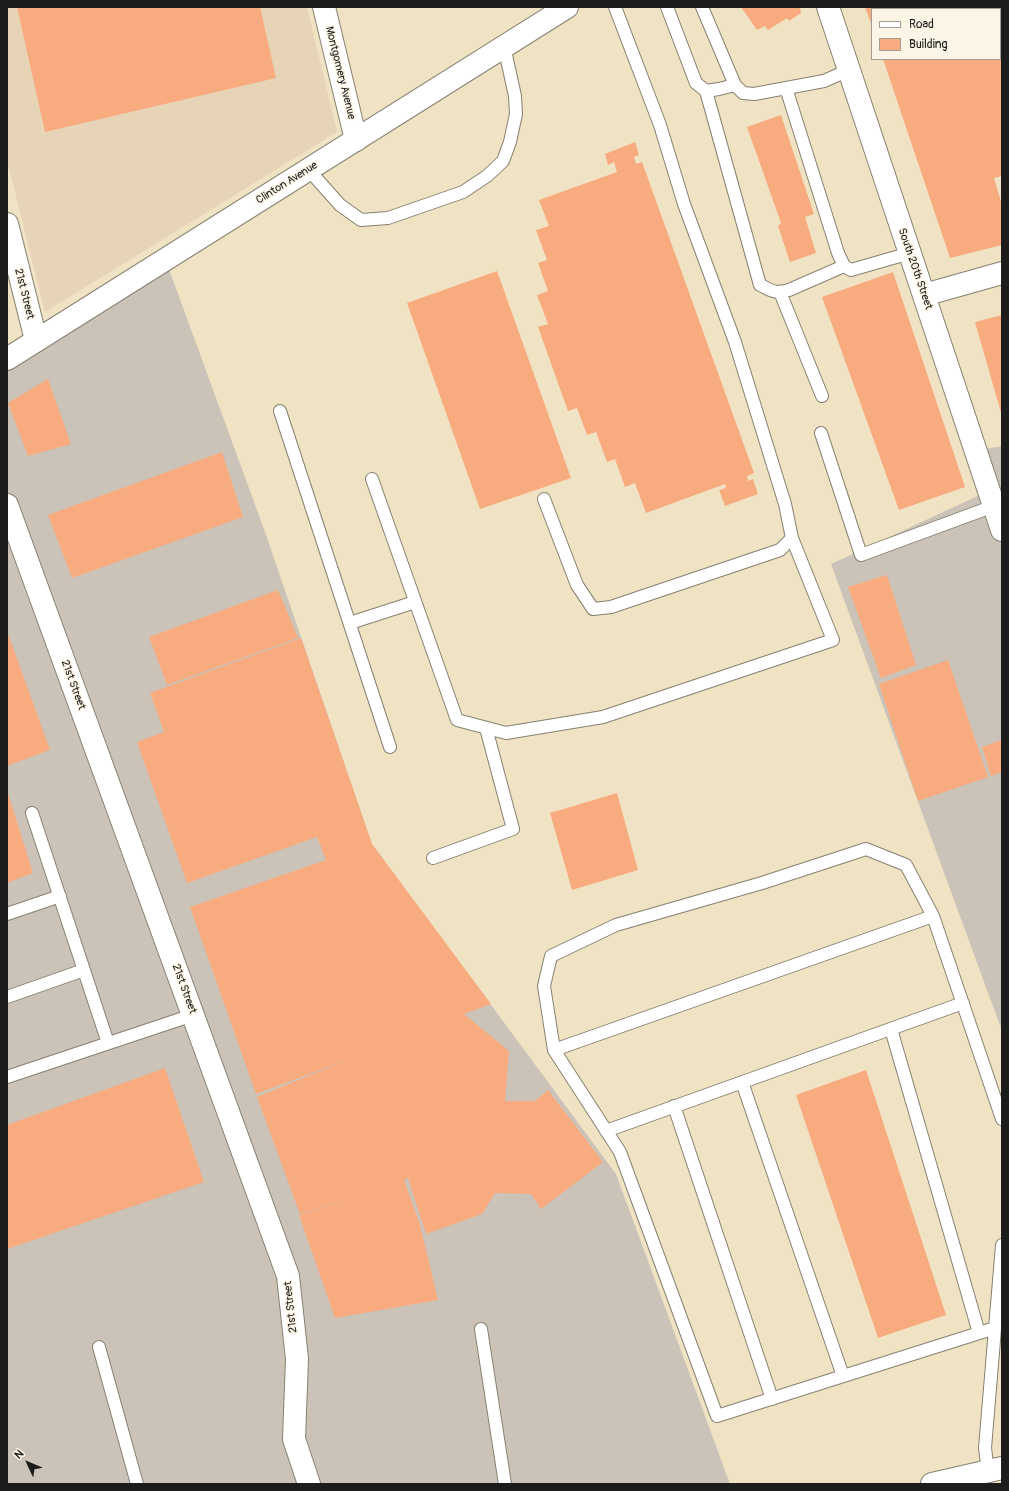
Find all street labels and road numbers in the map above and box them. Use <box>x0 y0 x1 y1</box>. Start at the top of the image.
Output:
street label: Montgomery Avenue <box>322 25 358 121</box>
street label: Clinton Avenue <box>254 159 320 207</box>
street label: South 20th Street <box>895 227 935 311</box>
street label: 21st Street <box>11 267 37 321</box>
street label: 21st Street <box>58 658 88 712</box>
street label: 21st Street <box>169 962 199 1016</box>
street label: 21st Street <box>282 1280 300 1334</box>

